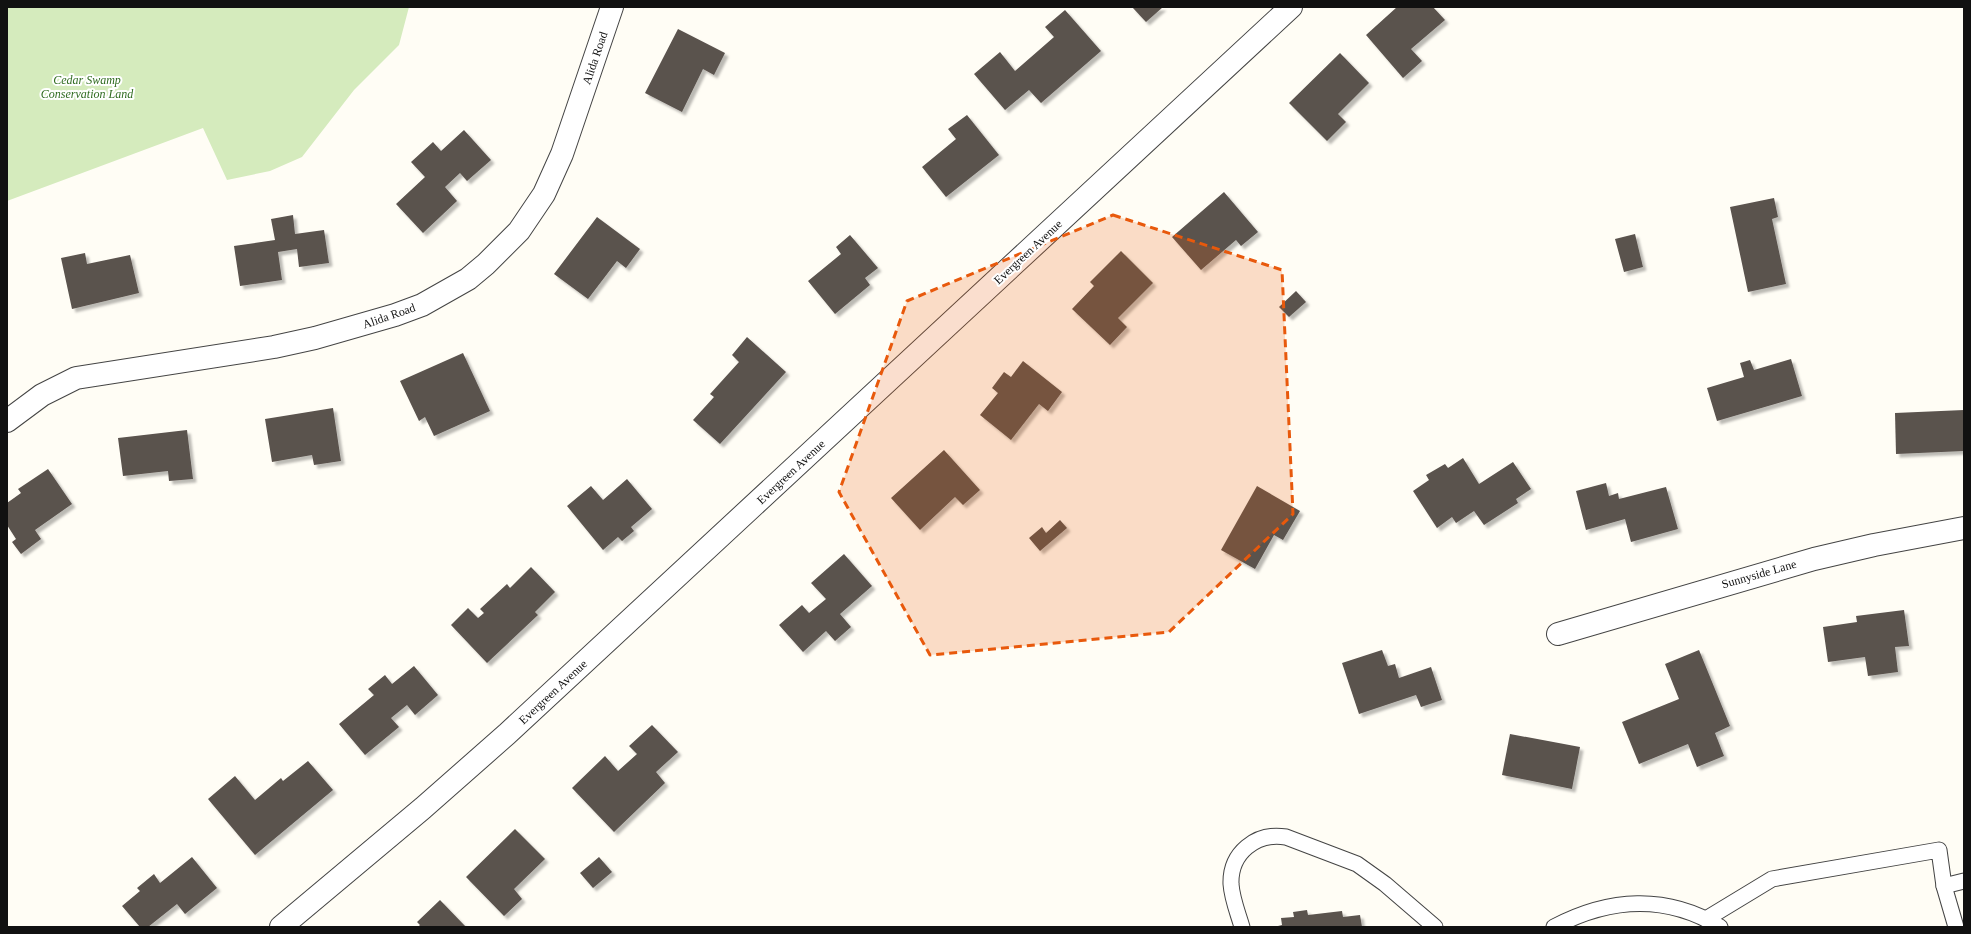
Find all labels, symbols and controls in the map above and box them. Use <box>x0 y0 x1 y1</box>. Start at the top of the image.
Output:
street label: Alida Road <box>579 30 611 86</box>
park label: Cedar Swamp Conservation Land <box>41 73 134 101</box>
street label: Evergreen Avenue <box>991 217 1065 287</box>
street label: Alida Road <box>361 300 417 332</box>
street label: Evergreen Avenue <box>754 437 828 507</box>
street label: Sunnyside Lane <box>1720 557 1798 591</box>
street label: Evergreen Avenue <box>516 657 590 727</box>

